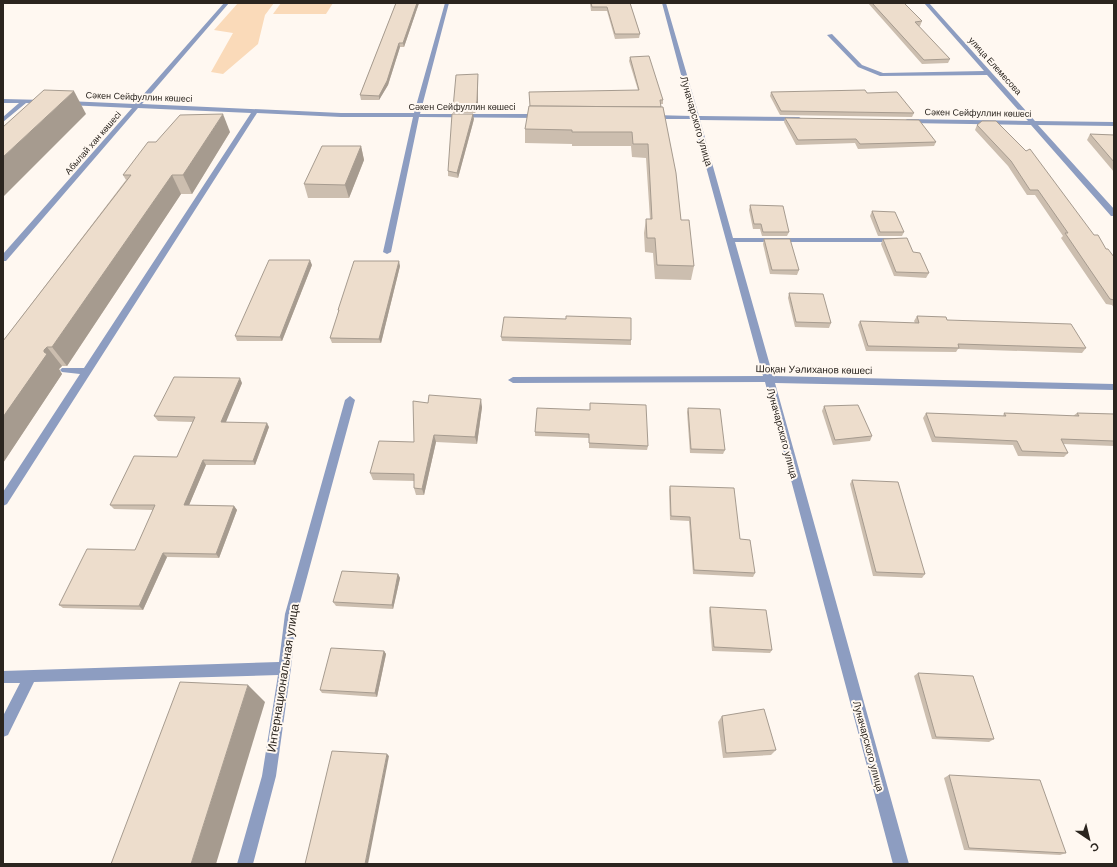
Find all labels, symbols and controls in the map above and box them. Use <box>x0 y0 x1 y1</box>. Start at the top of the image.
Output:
street label: улица Елемесова <box>967 35 1023 97</box>
street label: Луначарского улица <box>678 75 715 168</box>
street label: Сәкен Сейфуллин көшесі <box>85 90 193 104</box>
street label: Сәкен Сейфуллин көшесі <box>409 102 515 112</box>
street label: Сәкен Сейфуллин көшесі <box>925 107 1031 119</box>
street label: Абылай хан көшесі <box>63 110 123 176</box>
street label: Шоқан Уәлиханов көшесі <box>756 363 872 376</box>
street label: Луначарского улица <box>765 387 800 480</box>
street label: Интернациональная улица <box>264 602 302 753</box>
street label: Луначарского улица <box>851 700 886 793</box>
north arrow <box>1069 819 1109 859</box>
text: С <box>1088 840 1101 854</box>

